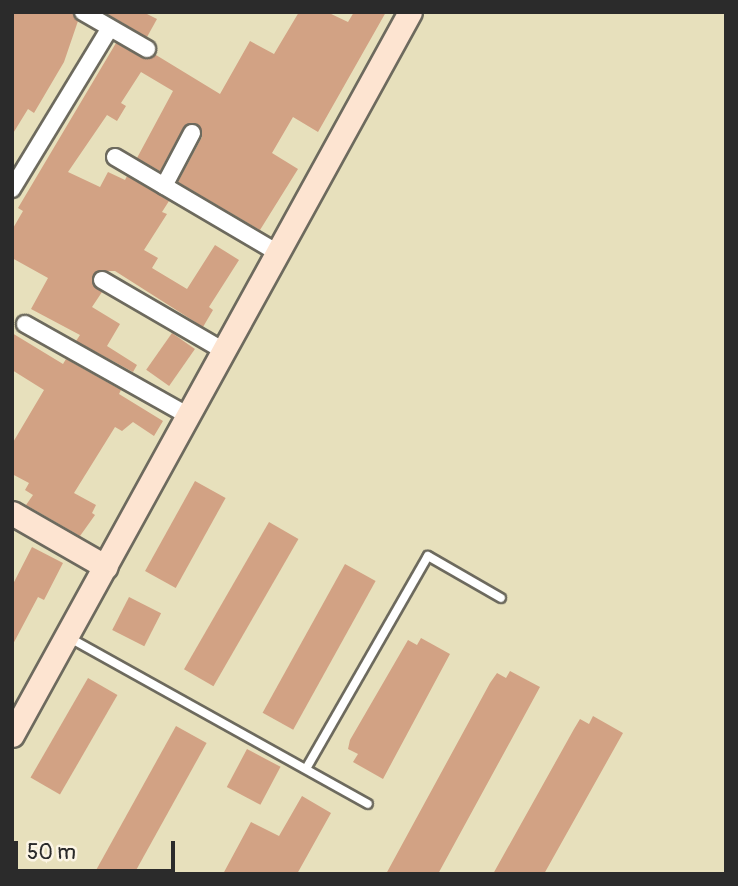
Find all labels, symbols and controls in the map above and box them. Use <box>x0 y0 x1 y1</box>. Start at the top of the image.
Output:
scale bar <box>18 826 178 870</box>
text: 50 m <box>27 839 76 866</box>

